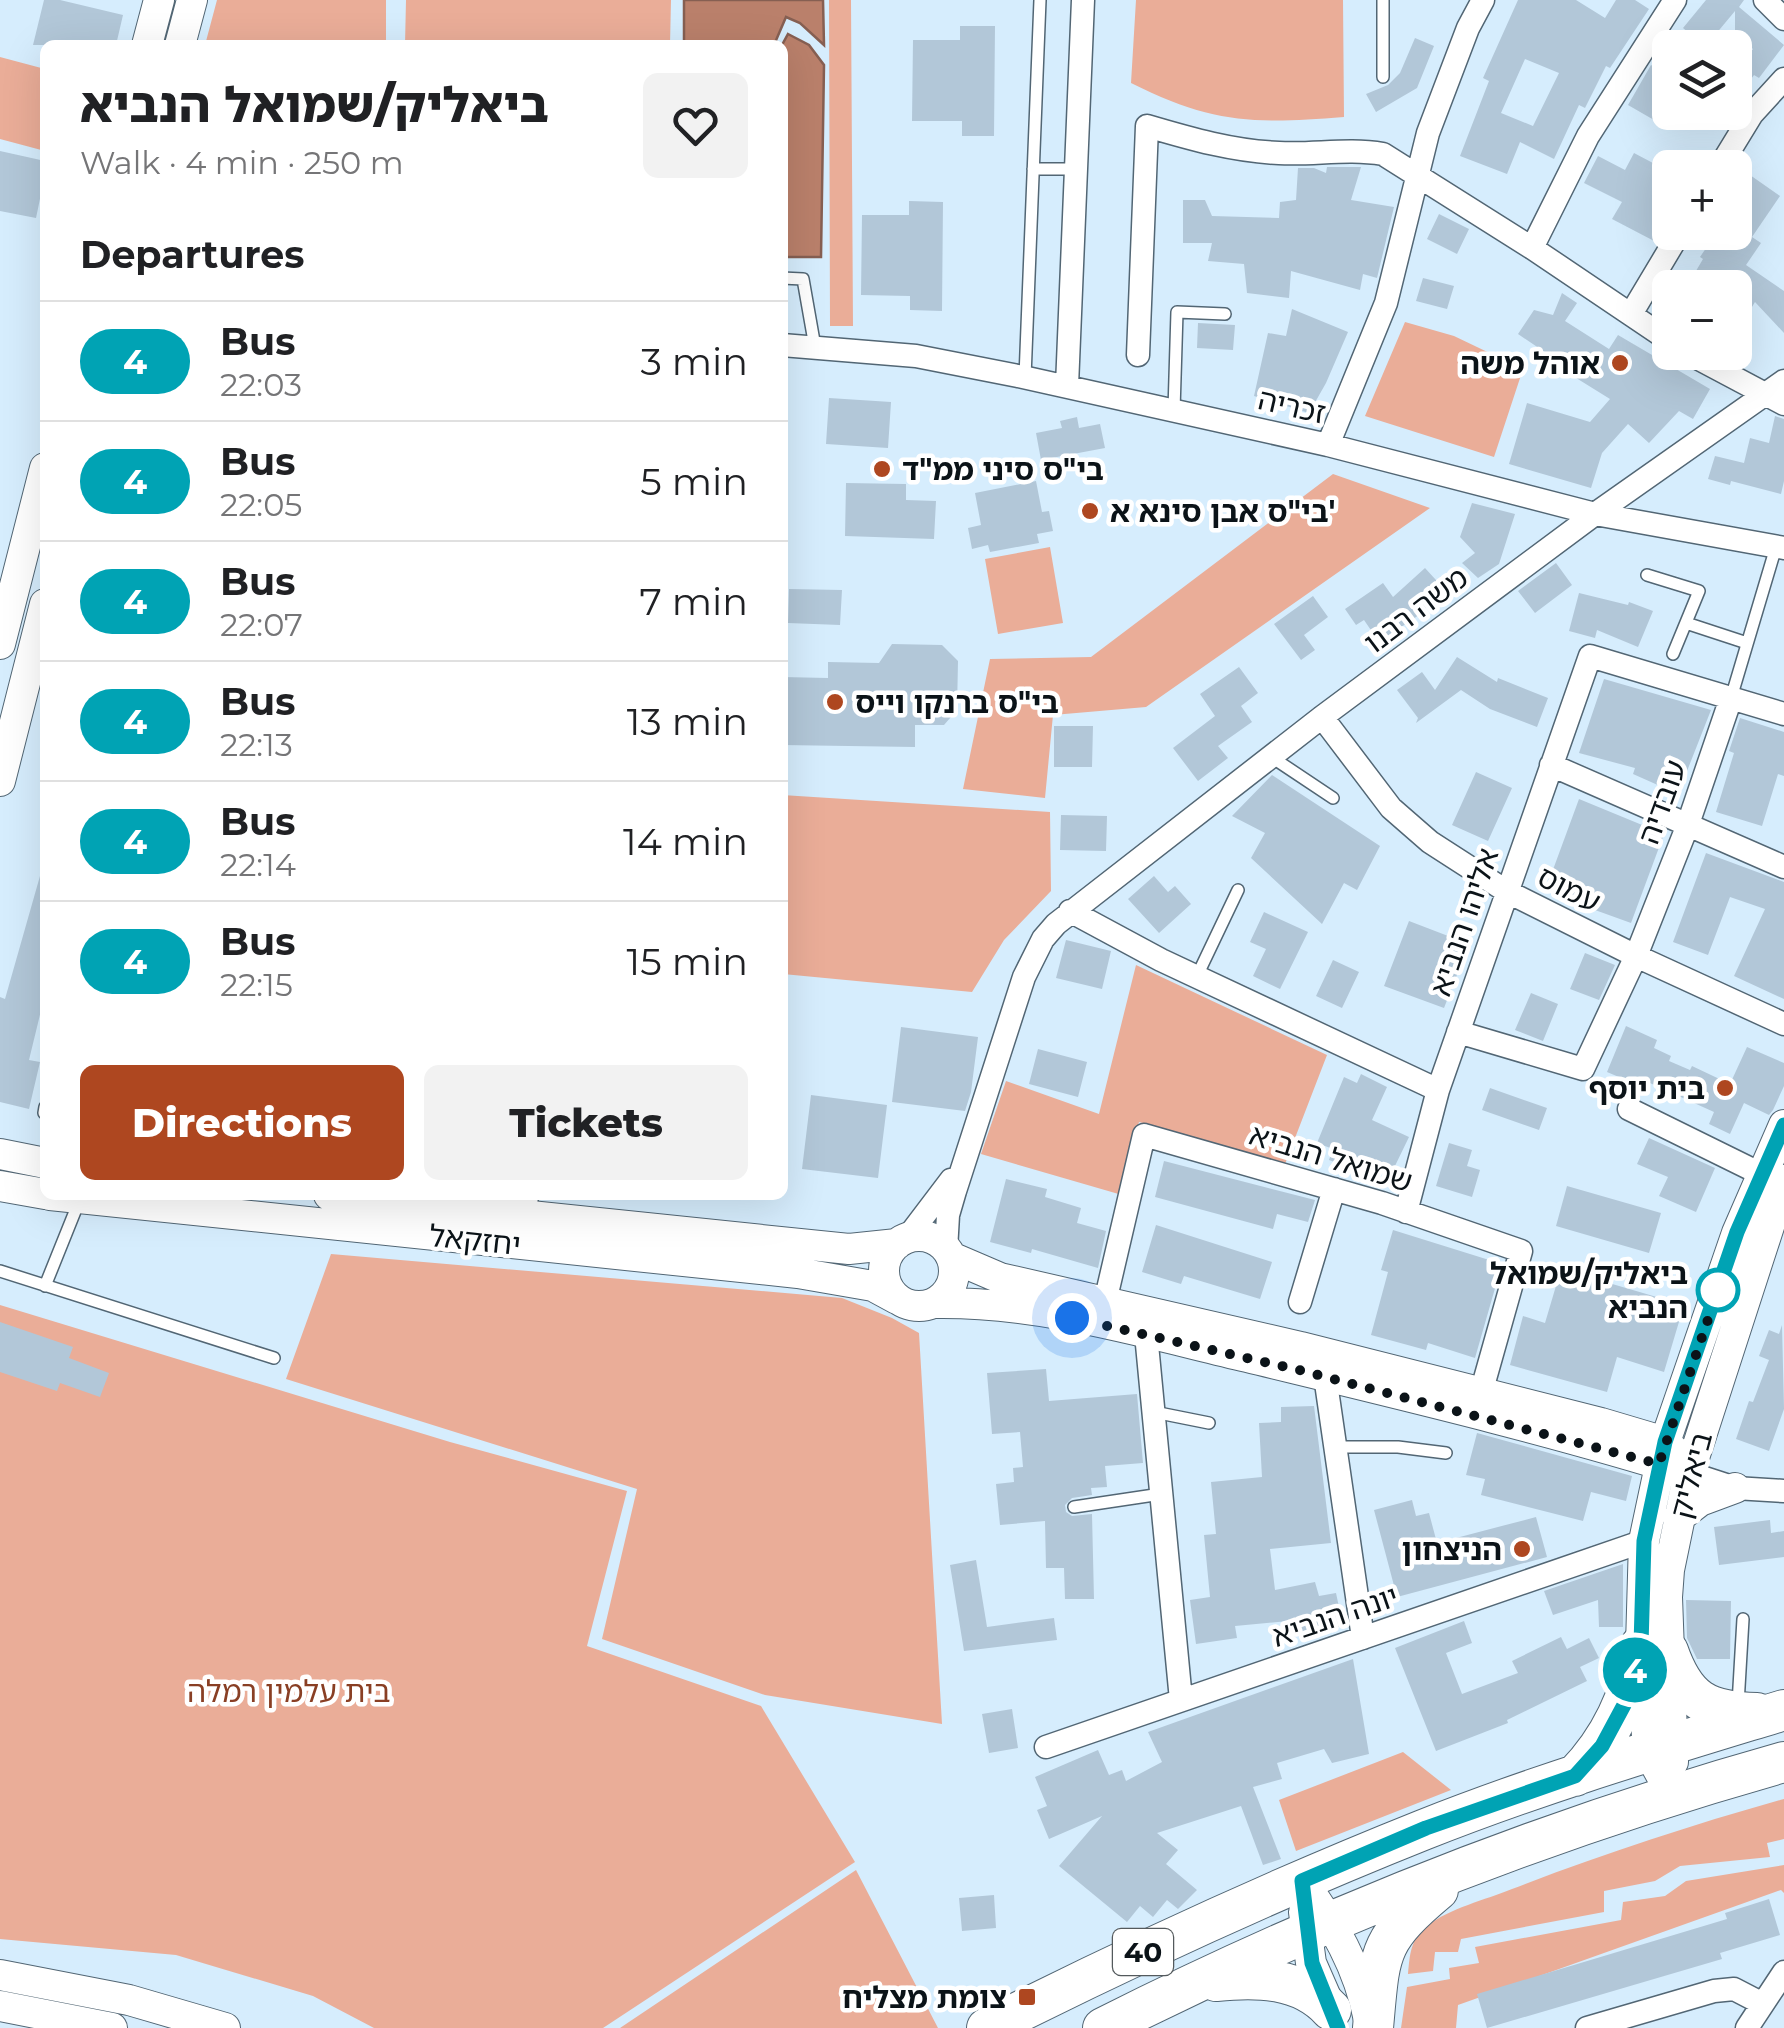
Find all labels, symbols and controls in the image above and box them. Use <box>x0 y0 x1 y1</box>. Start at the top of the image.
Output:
map controls <box>1652 30 1752 370</box>
button: layers <box>1652 30 1752 130</box>
button: heart <box>643 73 748 178</box>
text: ביאליק/שמואל הנביא <box>80 76 549 134</box>
text: Walk · 4 min · 250 m <box>80 143 404 182</box>
button: + <box>1652 150 1752 250</box>
text: Departures <box>80 231 304 278</box>
button: − <box>1652 270 1752 370</box>
text: Bus <box>220 318 295 365</box>
text: 3 min <box>640 338 748 385</box>
text: 4 <box>123 340 147 383</box>
place label: אוהל משה <box>1460 345 1600 382</box>
marker: אוהל משה <box>1609 352 1631 374</box>
text: 22:03 <box>220 365 302 404</box>
street label: זכריה <box>1255 380 1329 432</box>
text: Bus <box>220 438 295 485</box>
place label: בי"ס סיני ממ"ד <box>902 451 1104 488</box>
text: 5 min <box>640 458 748 505</box>
marker: בי"ס סיני ממ"ד <box>871 458 893 480</box>
text: 4 <box>123 460 147 503</box>
text: 22:05 <box>220 485 302 524</box>
place label: בי"ס אבן סינא א' <box>1110 493 1335 530</box>
marker: בי"ס אבן סינא א' <box>1079 500 1101 522</box>
text: Bus <box>220 558 295 605</box>
street label: משה רבנו <box>1357 559 1475 661</box>
text: 7 min <box>639 578 748 625</box>
text: 4 <box>123 580 147 623</box>
text: 22:07 <box>220 605 303 644</box>
text: Bus <box>220 678 295 725</box>
place label: בי"ס ברנקו וייס <box>855 684 1059 721</box>
marker: בי"ס ברנקו וייס <box>824 691 846 713</box>
text: 13 min <box>627 698 748 745</box>
text: 4 <box>123 700 147 743</box>
text: 22:13 <box>220 725 293 764</box>
street label: עובדיה <box>1630 755 1694 849</box>
text: Bus <box>220 798 295 845</box>
text: 14 min <box>623 818 748 865</box>
text: 4 <box>123 820 147 863</box>
street label: אליהו הנביא <box>1422 843 1506 1001</box>
text: 22:14 <box>220 845 296 884</box>
street label: עמוס <box>1531 858 1607 920</box>
text: Bus <box>220 918 295 965</box>
text: 15 min <box>627 938 748 985</box>
text: 4 <box>123 940 147 983</box>
text: 22:15 <box>220 965 293 1004</box>
button: Directions <box>80 1065 404 1180</box>
button: Tickets <box>424 1065 748 1180</box>
place label: בית יוסף <box>1588 1070 1705 1107</box>
marker: בית יוסף <box>1714 1077 1736 1099</box>
street label: שמואל הנביא <box>1245 1116 1417 1200</box>
street label: יחזקאל <box>427 1217 523 1263</box>
place label: ביאליק/שמואל הנביא <box>1490 1255 1688 1326</box>
marker: ביאליק/שמואל הנביא <box>1697 1269 1739 1311</box>
your location <box>1047 1293 1097 1343</box>
street label: ביאליק <box>1662 1428 1720 1522</box>
place label: הניצחון <box>1402 1531 1502 1568</box>
marker: הניצחון <box>1511 1538 1533 1560</box>
street label: יונה הנביא <box>1267 1577 1403 1655</box>
line badge: 4 <box>1602 1638 1668 1702</box>
text: 4 <box>1623 1649 1647 1692</box>
park label: בית עלמין רמלה <box>187 1673 391 1710</box>
road number: 40 <box>1113 1929 1173 1975</box>
place label: צומת מצליח <box>842 1979 1007 2016</box>
marker: צומת מצליח <box>1016 1986 1038 2008</box>

